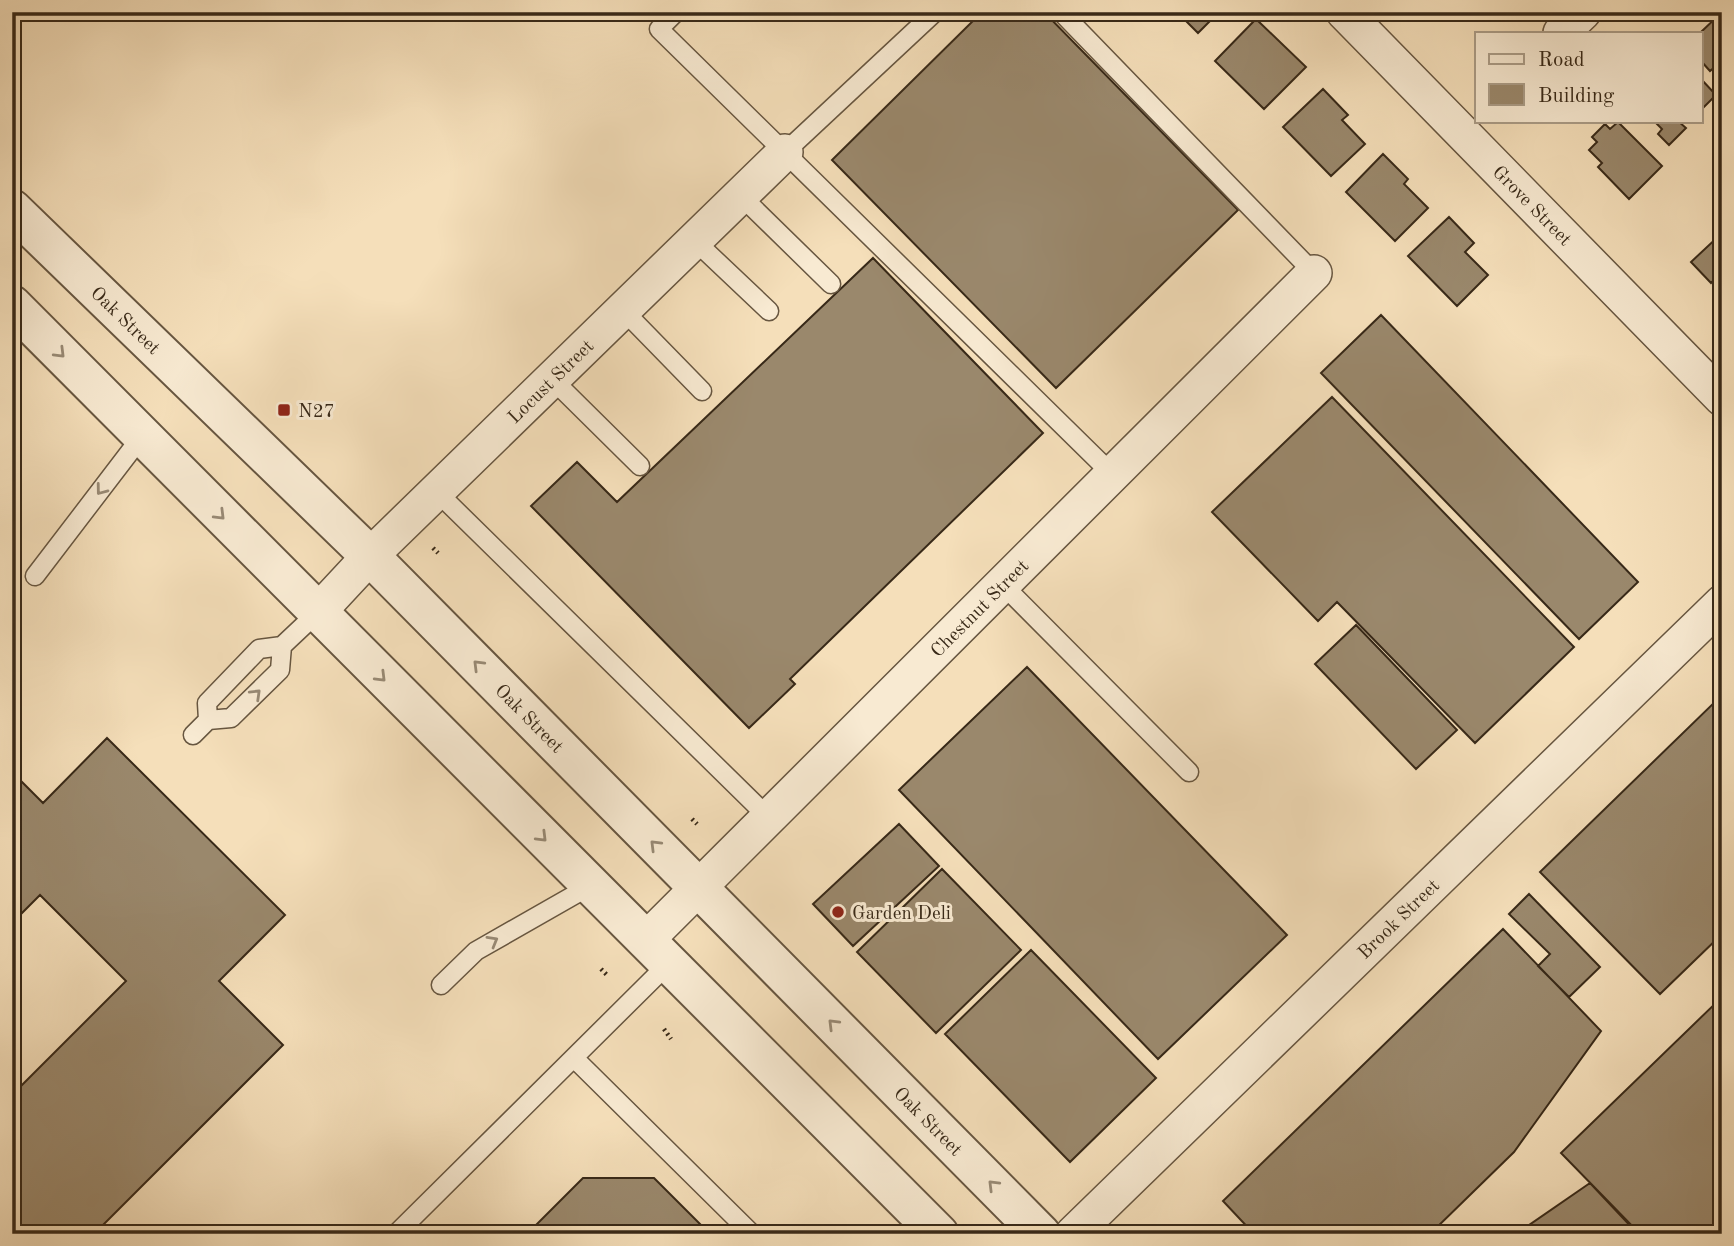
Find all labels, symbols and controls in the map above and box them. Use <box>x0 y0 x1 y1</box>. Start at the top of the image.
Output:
legend <box>1475 32 1702 122</box>
text: Road <box>1538 50 1585 71</box>
text: Building <box>1538 86 1615 107</box>
street label: Grove Street <box>1488 163 1574 250</box>
street label: Oak Street <box>86 284 163 359</box>
street label: Locust Street <box>505 337 598 428</box>
one-way arrow <box>52 345 65 358</box>
marker: N27 <box>276 402 292 418</box>
place label: N27 <box>298 403 335 422</box>
one-way arrow <box>97 482 109 495</box>
one-way arrow <box>212 507 225 520</box>
street label: Chestnut Street <box>928 557 1033 662</box>
one-way arrow <box>474 661 487 674</box>
one-way arrow <box>372 668 385 681</box>
street label: Oak Street <box>490 681 566 757</box>
one-way arrow <box>248 689 261 702</box>
one-way arrow <box>533 829 546 842</box>
one-way arrow <box>651 840 664 853</box>
street label: Brook Street <box>1355 876 1444 964</box>
marker: Garden Deli <box>830 904 846 920</box>
place label: Garden Deli <box>852 905 951 924</box>
one-way arrow <box>485 936 498 949</box>
one-way arrow <box>828 1019 841 1032</box>
street label: Oak Street <box>889 1084 965 1160</box>
one-way arrow <box>988 1181 1001 1194</box>

